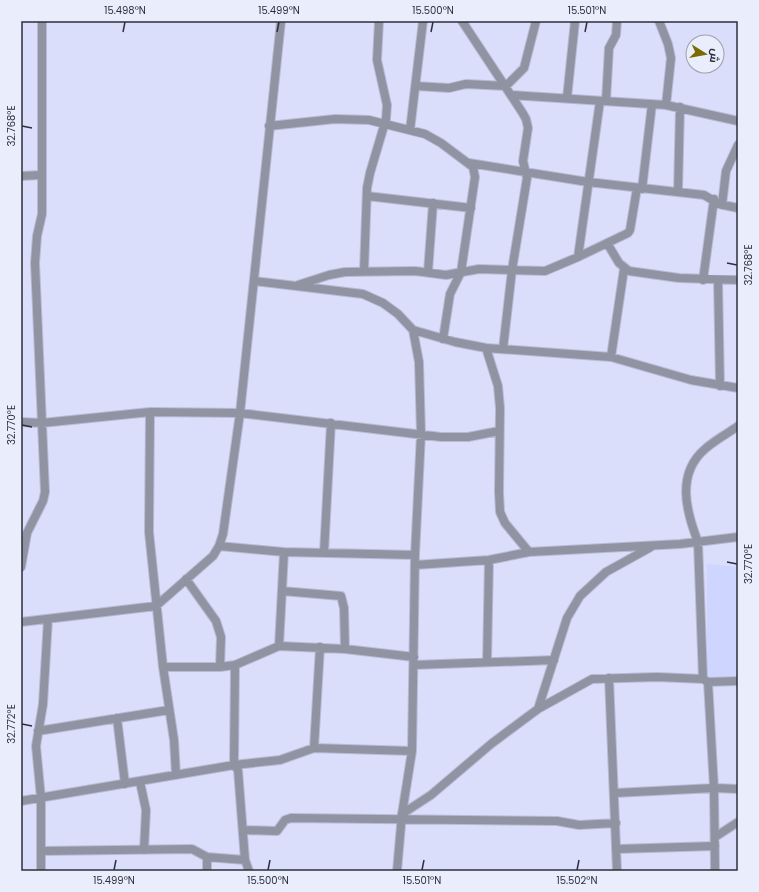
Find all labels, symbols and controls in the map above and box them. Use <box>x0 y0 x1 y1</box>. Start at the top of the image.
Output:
text: 15.498°N <box>104 3 146 18</box>
text: 15.499°N <box>258 3 300 18</box>
text: 15.500°N <box>412 3 454 18</box>
text: 15.501°N <box>568 3 606 18</box>
north arrow <box>685 34 725 74</box>
text: ش <box>706 47 724 64</box>
text: 32.768°E <box>4 105 19 147</box>
text: 32.768°E <box>741 244 756 286</box>
text: 32.770°E <box>4 405 19 445</box>
text: 32.770°E <box>741 544 756 584</box>
text: 32.772°E <box>4 704 19 744</box>
text: 15.499°N <box>93 873 135 888</box>
text: 15.500°N <box>247 873 289 888</box>
text: 15.501°N <box>403 873 441 888</box>
text: 15.502°N <box>556 873 598 888</box>

